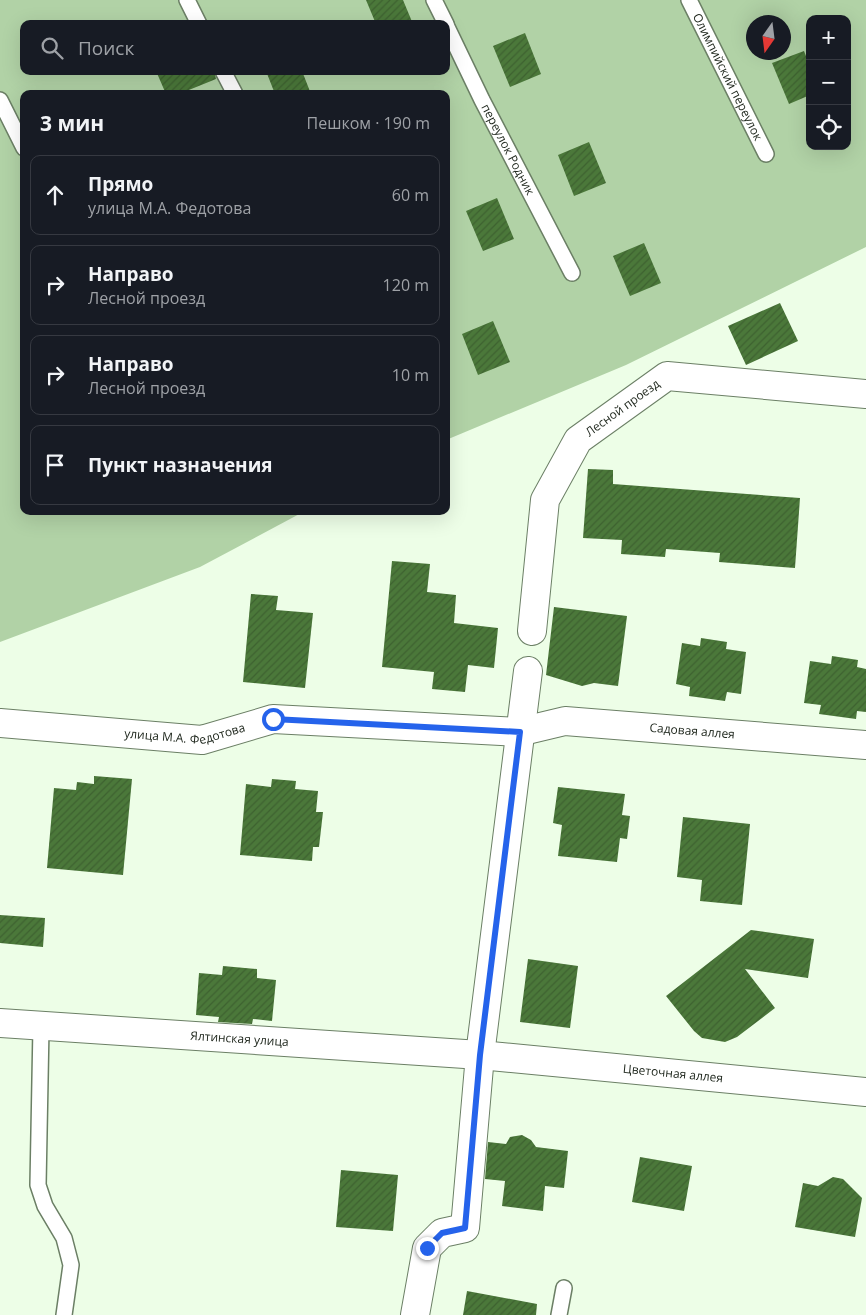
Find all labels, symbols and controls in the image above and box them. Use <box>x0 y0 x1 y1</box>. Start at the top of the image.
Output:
street label: Олимпийский переулок <box>689 10 767 144</box>
north arrow <box>746 15 791 60</box>
map controls <box>806 15 851 150</box>
button: + <box>806 15 851 60</box>
search box <box>20 20 450 75</box>
icon: search <box>38 34 66 62</box>
text: Поиск <box>78 35 134 61</box>
button: − <box>806 60 851 105</box>
street label: переулок Родник <box>477 101 539 198</box>
button: locate <box>806 105 851 150</box>
text: 3 мин <box>40 109 104 137</box>
text: Пешком · 190 m <box>307 112 430 134</box>
text: Прямо <box>88 171 153 197</box>
icon: ahead <box>41 181 69 209</box>
text: 60 m <box>392 184 429 206</box>
text: улица М.А. Федотова <box>88 197 251 219</box>
text: Направо <box>88 261 174 287</box>
icon: right <box>41 271 69 299</box>
text: 120 m <box>383 274 429 296</box>
text: Лесной проезд <box>88 287 205 309</box>
text: Направо <box>88 351 174 377</box>
icon: right <box>41 361 69 389</box>
text: 10 m <box>392 364 429 386</box>
street label: Лесной проезд <box>582 375 663 440</box>
text: Лесной проезд <box>88 377 205 399</box>
icon: arrive <box>41 451 69 479</box>
text: Пункт назначения <box>88 452 273 478</box>
route start <box>262 708 285 731</box>
street label: улица М.А. Федотова <box>124 719 247 748</box>
street label: Садовая аллея <box>649 719 736 743</box>
street label: Ялтинская улица <box>190 1027 289 1050</box>
street label: Цветочная аллея <box>622 1060 724 1086</box>
route end <box>416 1237 439 1260</box>

